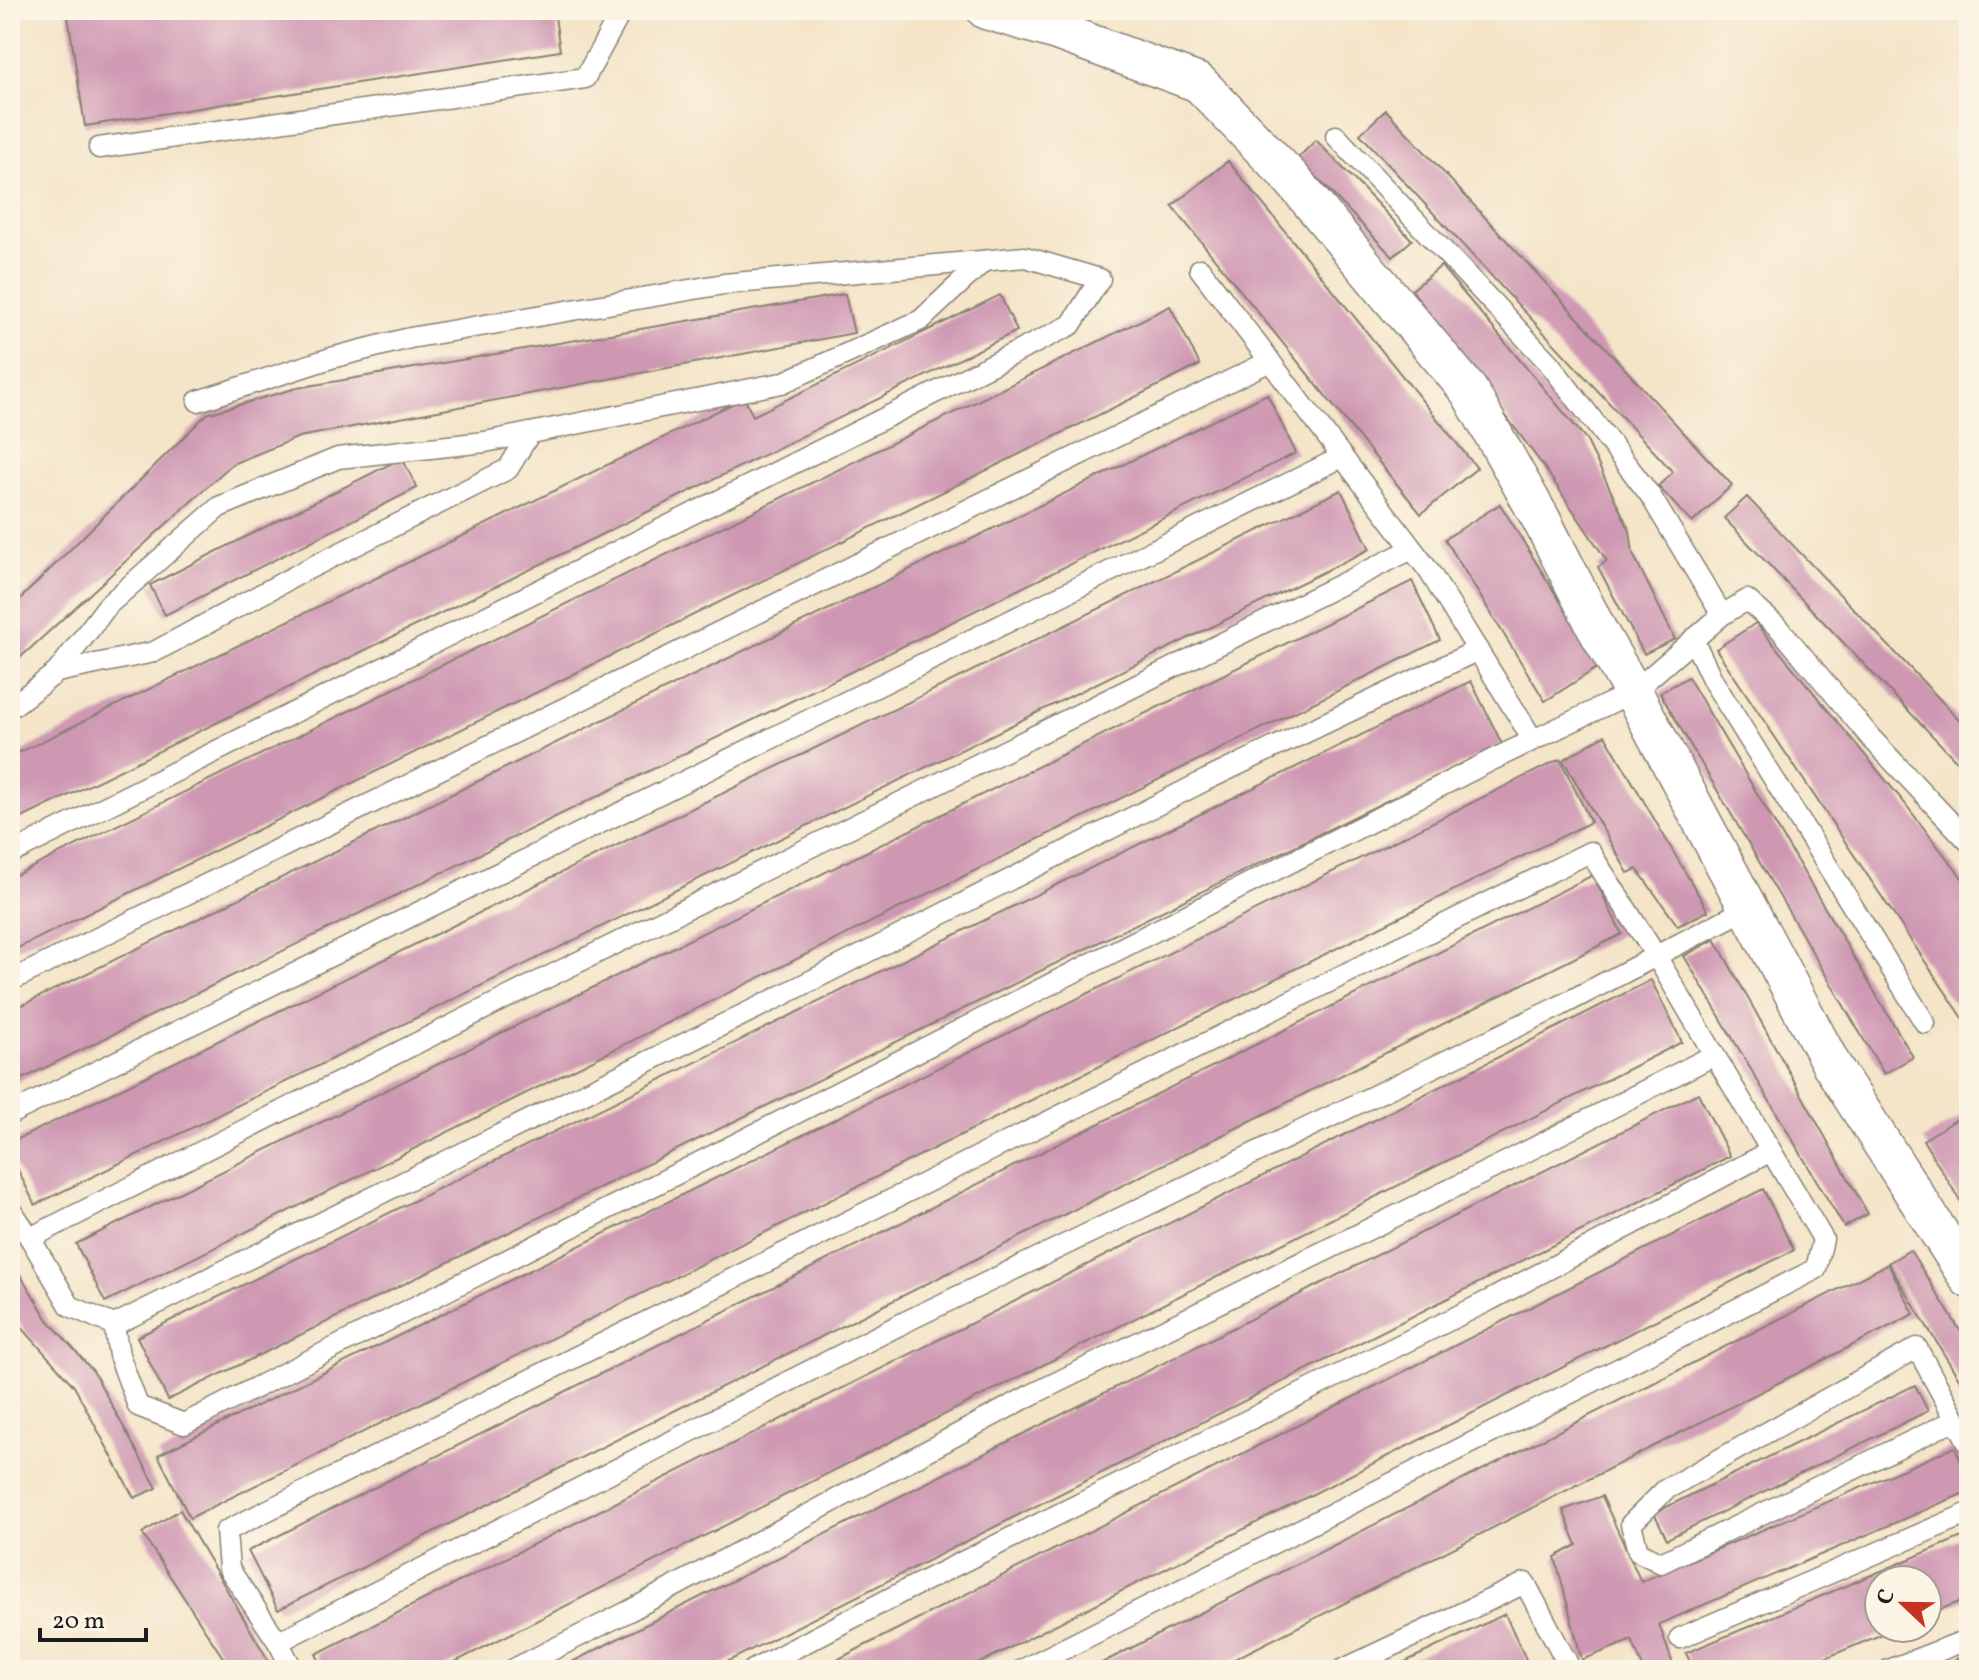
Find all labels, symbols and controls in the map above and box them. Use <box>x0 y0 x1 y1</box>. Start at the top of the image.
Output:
north arrow <box>1863 1564 1943 1644</box>
text: С <box>1870 1585 1904 1610</box>
scale bar <box>40 1592 146 1642</box>
text: 20 m <box>52 1605 105 1639</box>

